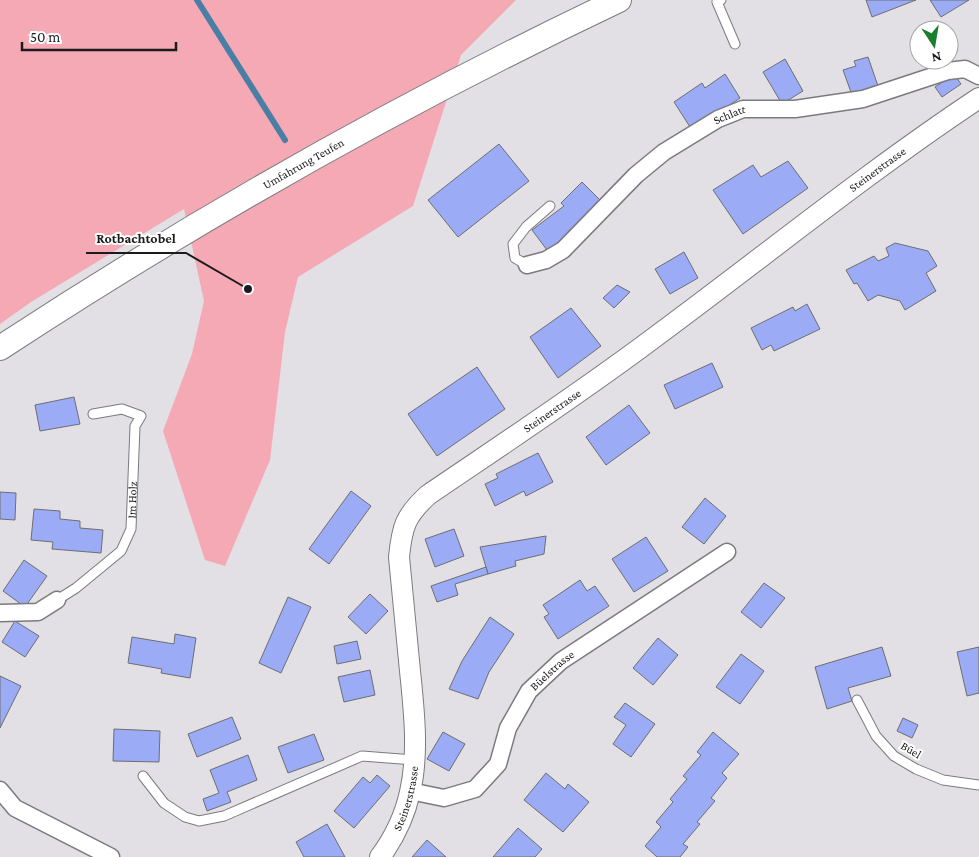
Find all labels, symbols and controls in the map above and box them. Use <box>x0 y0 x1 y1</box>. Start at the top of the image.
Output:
scale bar <box>22 20 176 52</box>
north arrow <box>909 20 959 70</box>
text: 50 m <box>30 29 60 45</box>
text: N <box>930 49 943 67</box>
street label: Schlatt <box>711 102 746 127</box>
street label: Umfahrung Teufen <box>260 135 347 192</box>
street label: Steinerstrasse <box>846 144 908 195</box>
callout: Rotbachtobel <box>86 224 186 253</box>
text: Rotbachtobel <box>96 230 176 246</box>
street label: Steinerstrasse <box>521 386 584 435</box>
street label: Im Holz <box>124 481 140 519</box>
street label: Büelstrasse <box>527 647 577 693</box>
street label: Büel <box>898 738 924 762</box>
street label: Steinerstrasse <box>390 765 421 833</box>

